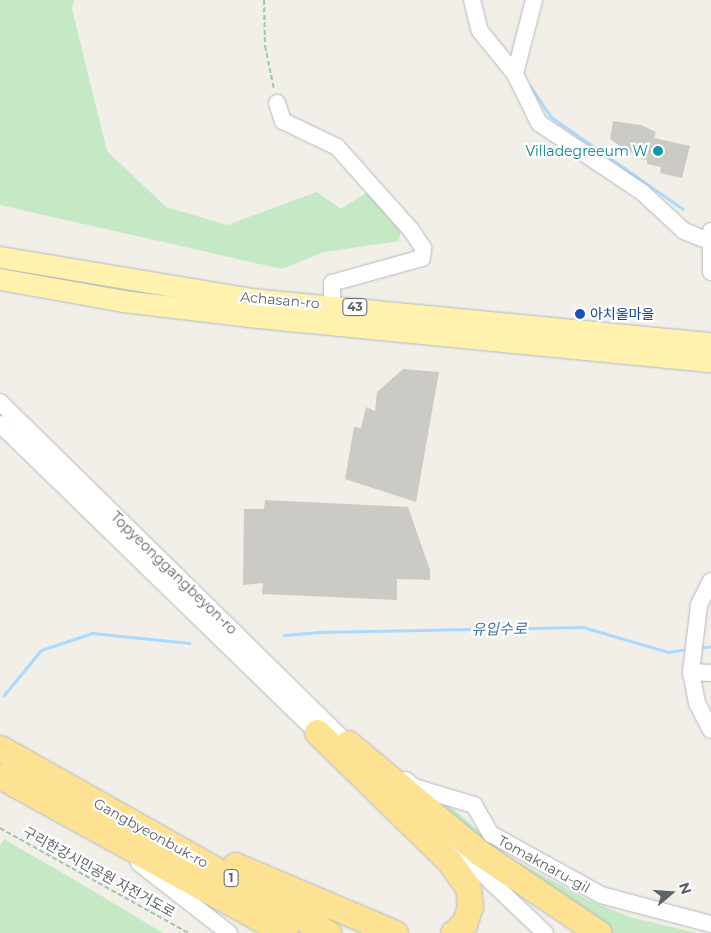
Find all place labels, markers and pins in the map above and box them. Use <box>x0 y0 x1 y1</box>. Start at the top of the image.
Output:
place label: Villadegreeum W <box>526 143 648 159</box>
marker: Villadegreeum W <box>652 145 664 157</box>
place label: 아치울마을 <box>590 306 654 322</box>
marker: 아치울마을 <box>574 308 586 320</box>

